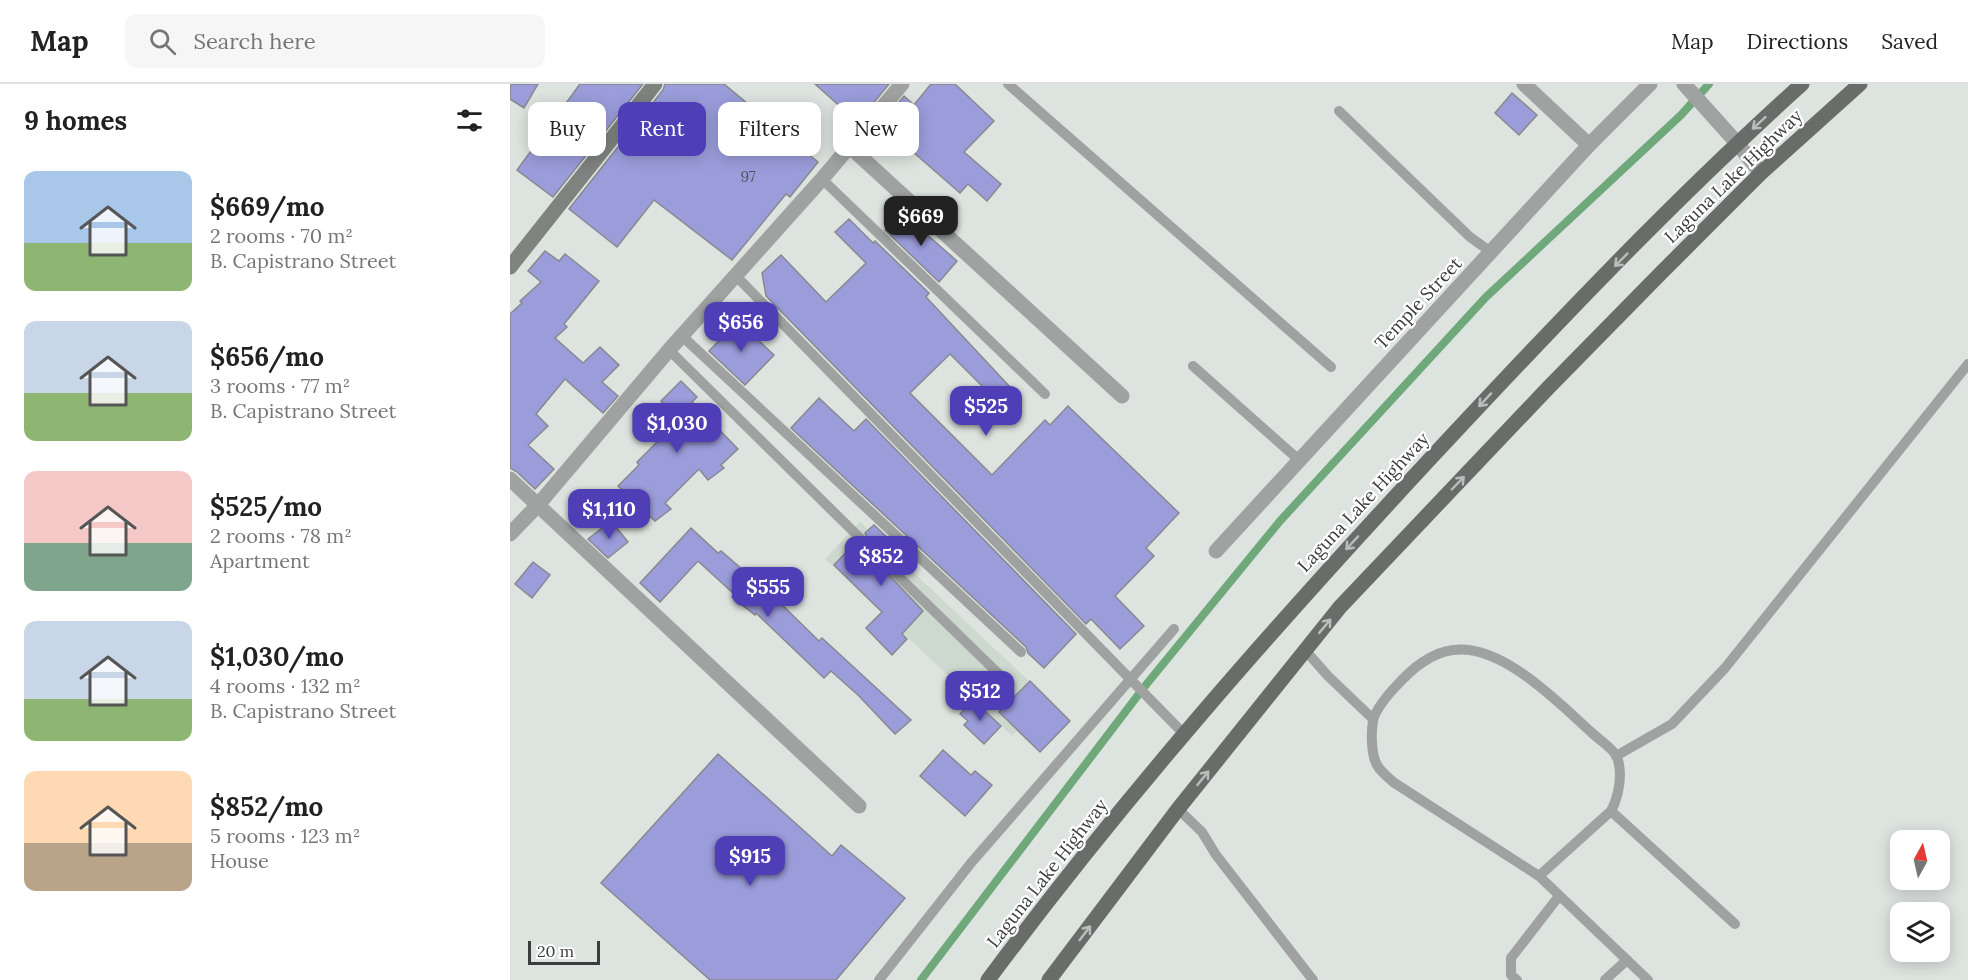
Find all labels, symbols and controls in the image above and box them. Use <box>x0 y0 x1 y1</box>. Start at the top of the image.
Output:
search box <box>125 14 545 68</box>
text: Map <box>30 23 89 59</box>
icon: search <box>146 25 179 58</box>
text: Search here <box>194 27 316 55</box>
text: Map <box>1671 28 1714 55</box>
text: Directions <box>1747 28 1848 55</box>
text: Saved <box>1881 28 1938 55</box>
chip: Buy <box>528 102 606 156</box>
chip: Rent <box>618 102 706 156</box>
chip: Filters <box>718 102 821 156</box>
chip: New <box>833 102 919 156</box>
text: 9 homes <box>24 104 127 137</box>
icon: filters <box>453 104 486 137</box>
street label: Laguna Lake Highway <box>1659 104 1807 248</box>
one-way arrow <box>1752 116 1767 130</box>
house number: 97 <box>740 167 756 186</box>
text: $669/mo <box>210 190 325 223</box>
icon: home <box>72 195 144 267</box>
pin: $669 <box>885 196 957 247</box>
text: $669 <box>898 203 944 228</box>
text: 2 rooms · 70 m² <box>210 223 353 248</box>
text: B. Capistrano Street <box>210 248 396 273</box>
street label: Temple Street <box>1369 252 1467 354</box>
one-way arrow <box>1613 253 1628 268</box>
pin: $656 <box>705 302 777 353</box>
text: $656 <box>718 309 764 334</box>
text: $656/mo <box>210 340 324 373</box>
icon: home <box>72 345 144 417</box>
text: 3 rooms · 77 m² <box>210 373 350 398</box>
pin: $525 <box>950 386 1022 437</box>
one-way arrow <box>1478 392 1492 407</box>
text: $525 <box>964 393 1008 418</box>
text: B. Capistrano Street <box>210 398 396 423</box>
pin: $1,030 <box>628 403 726 454</box>
text: $1,030 <box>646 410 708 435</box>
street label: Laguna Lake Highway <box>1292 427 1434 577</box>
one-way arrow <box>1450 476 1465 491</box>
pin: $1,110 <box>560 489 658 540</box>
text: $525/mo <box>210 490 322 523</box>
icon: home <box>72 495 144 567</box>
text: $1,110 <box>582 496 636 521</box>
text: 2 rooms · 78 m² <box>210 523 352 548</box>
one-way arrow <box>1345 535 1359 550</box>
pin: $852 <box>845 536 917 587</box>
text: $852 <box>859 543 903 568</box>
text: Apartment <box>210 548 310 573</box>
pin: $555 <box>732 567 804 618</box>
text: $555 <box>746 574 790 599</box>
one-way arrow <box>1318 618 1331 634</box>
text: $1,030/mo <box>210 640 344 673</box>
icon: home <box>72 645 144 717</box>
pin: $512 <box>944 671 1016 722</box>
text: 4 rooms · 132 m² <box>210 673 361 698</box>
text: $512 <box>959 678 1001 703</box>
text: B. Capistrano Street <box>210 698 396 723</box>
one-way arrow <box>1196 770 1209 786</box>
text: $852/mo <box>210 790 323 823</box>
street label: Laguna Lake Highway <box>982 794 1113 952</box>
icon: home <box>72 795 144 867</box>
text: 5 rooms · 123 m² <box>210 823 360 848</box>
north arrow <box>1890 830 1950 890</box>
map controls <box>1890 830 1950 962</box>
pin: $915 <box>714 836 786 887</box>
text: $915 <box>729 843 771 868</box>
text: House <box>210 848 269 873</box>
button: layers <box>1890 902 1950 962</box>
one-way arrow <box>1078 926 1091 942</box>
scale bar <box>528 938 600 966</box>
text: 20 m <box>537 941 574 961</box>

